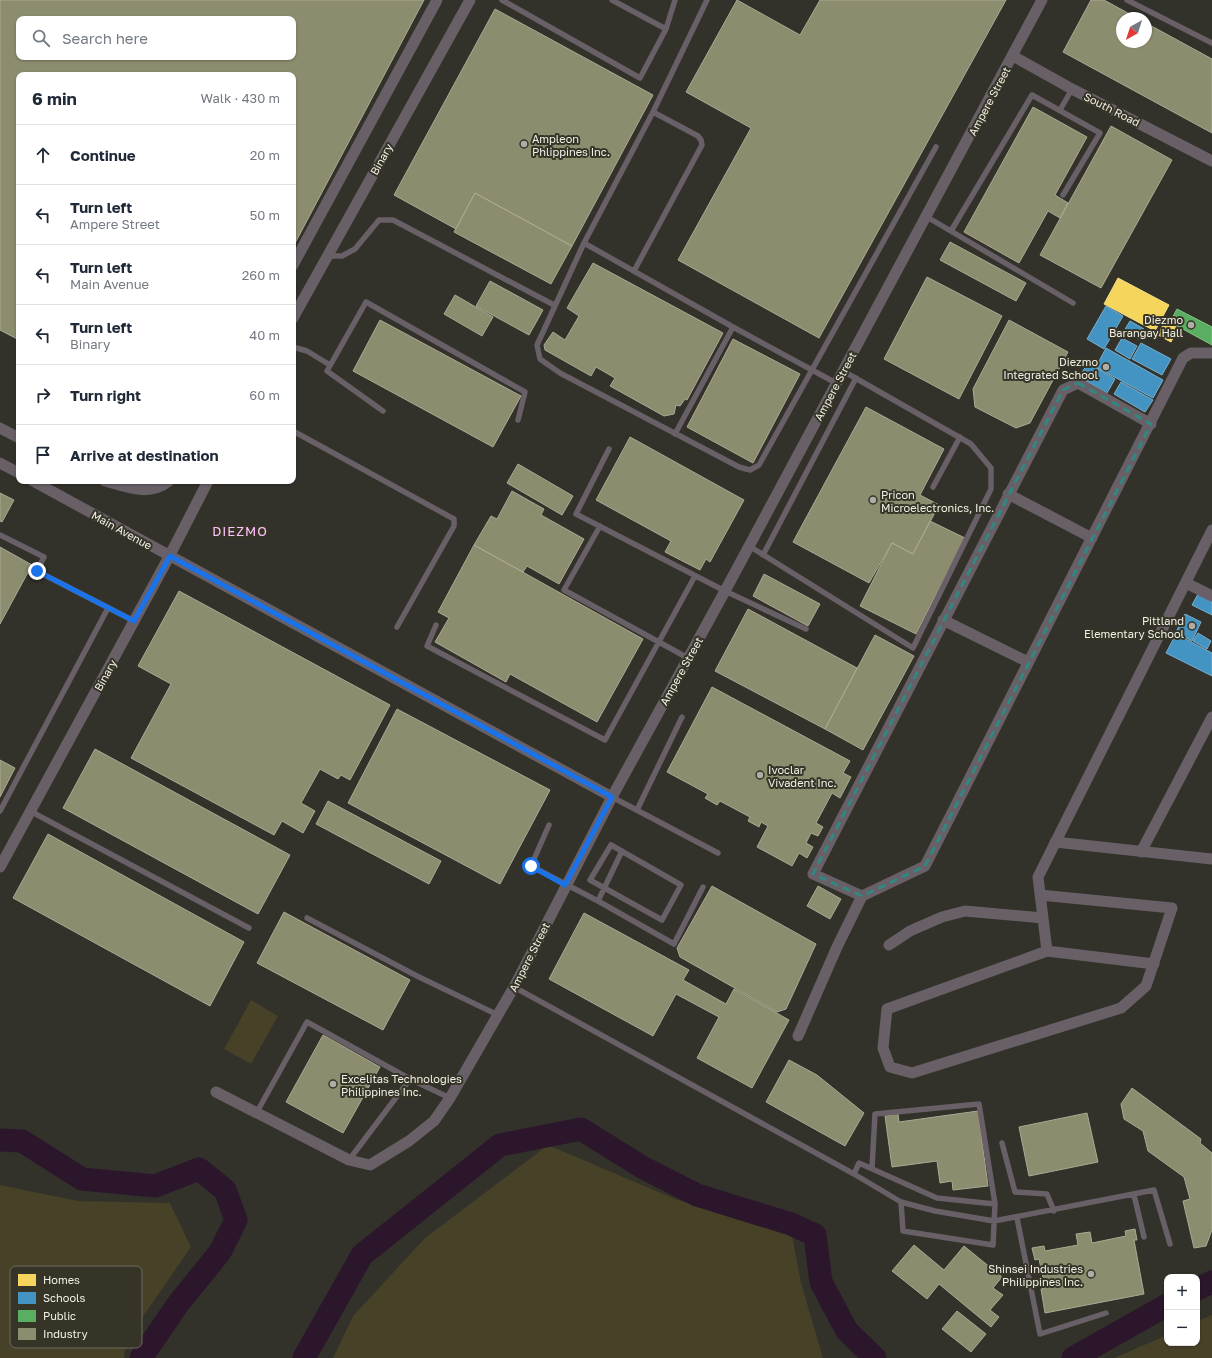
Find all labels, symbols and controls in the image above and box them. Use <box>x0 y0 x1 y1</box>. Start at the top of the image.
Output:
north arrow <box>1116 12 1152 48</box>
search box <box>16 16 296 60</box>
icon: search <box>30 27 52 49</box>
text: Search here <box>62 29 148 47</box>
street label: Ampere Street <box>965 64 1013 138</box>
text: 6 min <box>32 88 77 109</box>
street label: South Road <box>1082 89 1142 129</box>
text: Walk · 430 m <box>200 90 280 106</box>
place label: Ampleon Phlippines Inc. <box>532 132 610 158</box>
marker: Ampleon Phlippines Inc. <box>519 139 529 149</box>
street label: Binary <box>367 141 395 177</box>
icon: ahead <box>32 144 54 166</box>
text: Continue <box>70 146 136 164</box>
text: 20 m <box>250 147 280 163</box>
text: Turn left <box>70 198 132 216</box>
icon: left <box>32 204 54 226</box>
text: 50 m <box>250 207 280 223</box>
text: Ampere Street <box>70 216 160 232</box>
text: Turn left <box>70 258 132 276</box>
icon: left <box>32 264 54 286</box>
text: 260 m <box>242 267 280 283</box>
text: Main Avenue <box>70 276 149 292</box>
place label: Diezmo Barangay Hall <box>1109 313 1183 339</box>
text: Turn left <box>70 318 132 336</box>
marker: Diezmo Barangay Hall <box>1186 320 1196 330</box>
icon: left <box>32 324 54 346</box>
text: 40 m <box>249 327 280 343</box>
text: Binary <box>70 336 110 352</box>
street label: Ampere Street <box>811 349 859 423</box>
place label: Diezmo Integrated School <box>1003 355 1098 381</box>
marker: Diezmo Integrated School <box>1101 362 1111 372</box>
icon: right <box>32 384 54 406</box>
text: Turn right <box>70 386 141 404</box>
text: 60 m <box>249 387 280 403</box>
icon: arrive <box>32 444 54 466</box>
text: Arrive at destination <box>70 446 219 464</box>
place label: Pricon Microelectronics, Inc. <box>881 488 994 514</box>
marker: Pricon Microelectronics, Inc. <box>868 495 878 505</box>
street label: Main Avenue <box>90 508 154 552</box>
district label: DIEZMO <box>212 523 268 539</box>
route end <box>28 562 46 580</box>
place label: Pittland Elementary School <box>1084 614 1184 640</box>
marker: Pittland Elementary School <box>1187 621 1197 631</box>
street label: Ampere Street <box>657 635 705 707</box>
street label: Binary <box>91 657 119 693</box>
place label: Ivoclar Vivadent Inc. <box>768 763 837 789</box>
marker: Ivoclar Vivadent Inc. <box>755 770 765 780</box>
route start <box>522 857 540 875</box>
street label: Ampere Street <box>506 920 552 994</box>
place label: Excelitas Technologies Philippines Inc. <box>341 1072 462 1098</box>
marker: Excelitas Technologies Philippines Inc. <box>328 1079 338 1089</box>
place label: Shinsei Industries Philippines Inc. <box>988 1262 1083 1288</box>
legend <box>10 1266 142 1348</box>
marker: Shinsei Industries Philippines Inc. <box>1086 1269 1096 1279</box>
text: Homes <box>43 1273 80 1286</box>
map controls <box>1164 1274 1200 1346</box>
button: + <box>1164 1274 1200 1310</box>
text: Schools <box>43 1291 86 1304</box>
text: Public <box>43 1309 76 1322</box>
button: − <box>1164 1310 1200 1346</box>
text: Industry <box>43 1327 88 1340</box>

